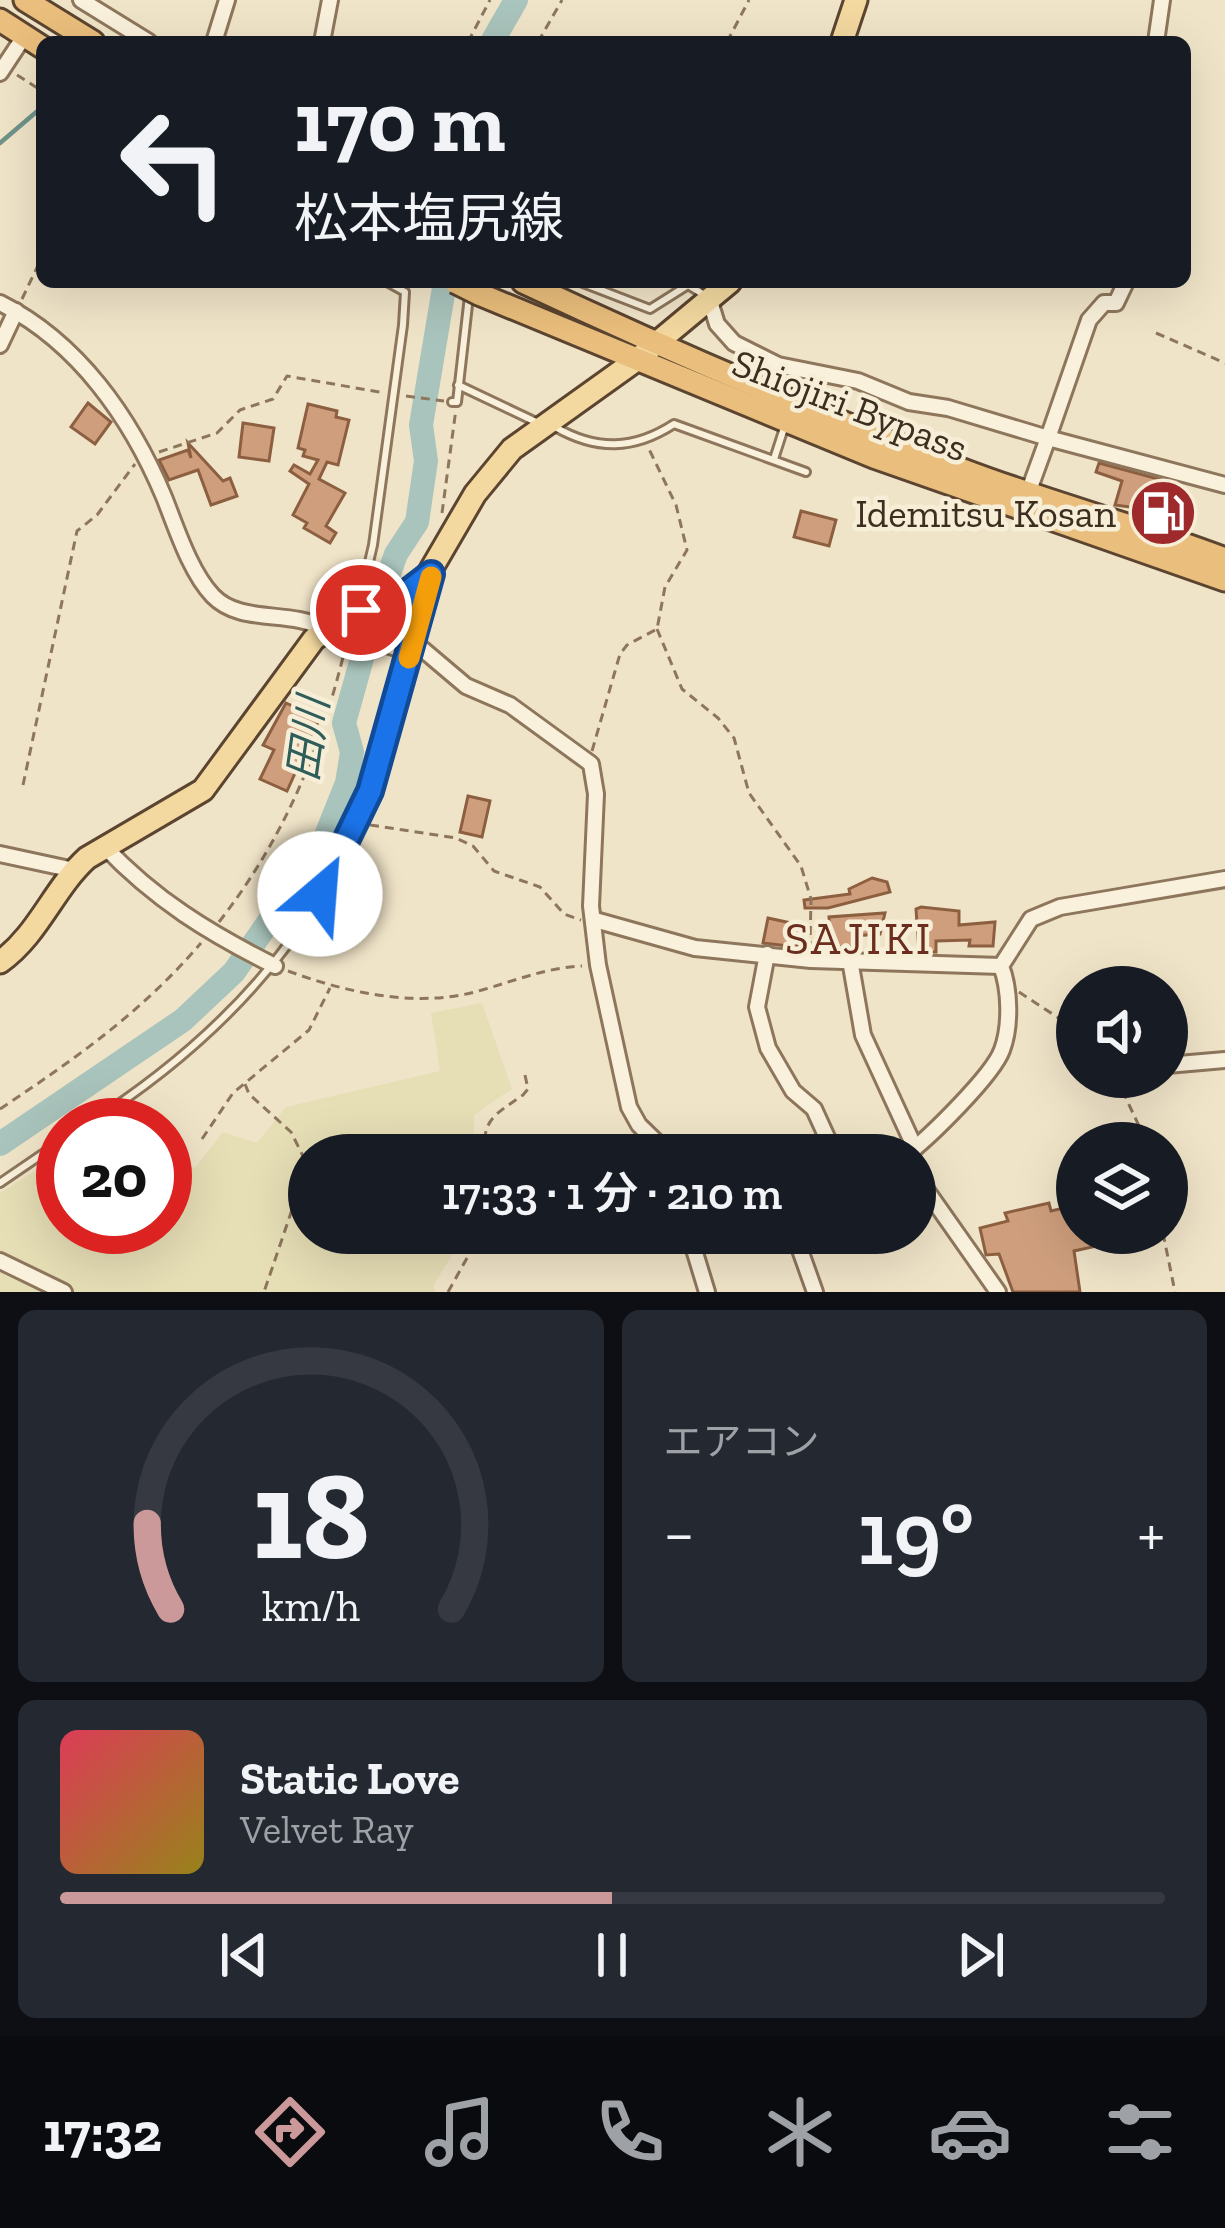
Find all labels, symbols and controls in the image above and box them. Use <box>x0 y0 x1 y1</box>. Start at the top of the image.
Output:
text: 170 m <box>294 72 506 173</box>
icon: left <box>96 84 252 240</box>
text: 松本塩尻線 <box>294 186 564 251</box>
street label: Shiojiri Bypass <box>726 339 974 471</box>
fuel station icon: Idemitsu Kosan <box>1128 478 1198 548</box>
place label: Idemitsu Kosan <box>855 490 1116 537</box>
pin <box>310 559 412 661</box>
icon: arrive <box>328 577 394 643</box>
water label: 田川 <box>277 690 340 784</box>
position arrow <box>257 831 383 957</box>
district label: SAJIKI <box>785 912 933 966</box>
map controls <box>1056 966 1188 1254</box>
button: sound <box>1056 966 1188 1098</box>
speed limit sign: 20 <box>36 1098 192 1254</box>
button: layers <box>1056 1122 1188 1254</box>
text: 17:33 · 1 分 · 210 m <box>442 1167 782 1221</box>
text: エアコン <box>664 1418 820 1465</box>
text: 18 <box>252 1440 370 1590</box>
text: 19° <box>857 1479 974 1587</box>
text: − <box>664 1494 694 1573</box>
text: + <box>1137 1494 1165 1573</box>
text: km/h <box>262 1581 360 1632</box>
text: Static Love <box>240 1752 459 1806</box>
text: Velvet Ray <box>240 1806 414 1853</box>
icon: previous <box>211 1922 277 1988</box>
icon: pause <box>579 1922 645 1988</box>
icon: next <box>948 1922 1014 1988</box>
icon: directions <box>248 2090 332 2174</box>
icon: music <box>418 2090 502 2174</box>
icon: phone <box>588 2090 672 2174</box>
icon: climate <box>758 2090 842 2174</box>
icon: car <box>928 2090 1012 2174</box>
icon: filters <box>1098 2090 1182 2174</box>
text: 17:32 <box>43 2100 162 2165</box>

